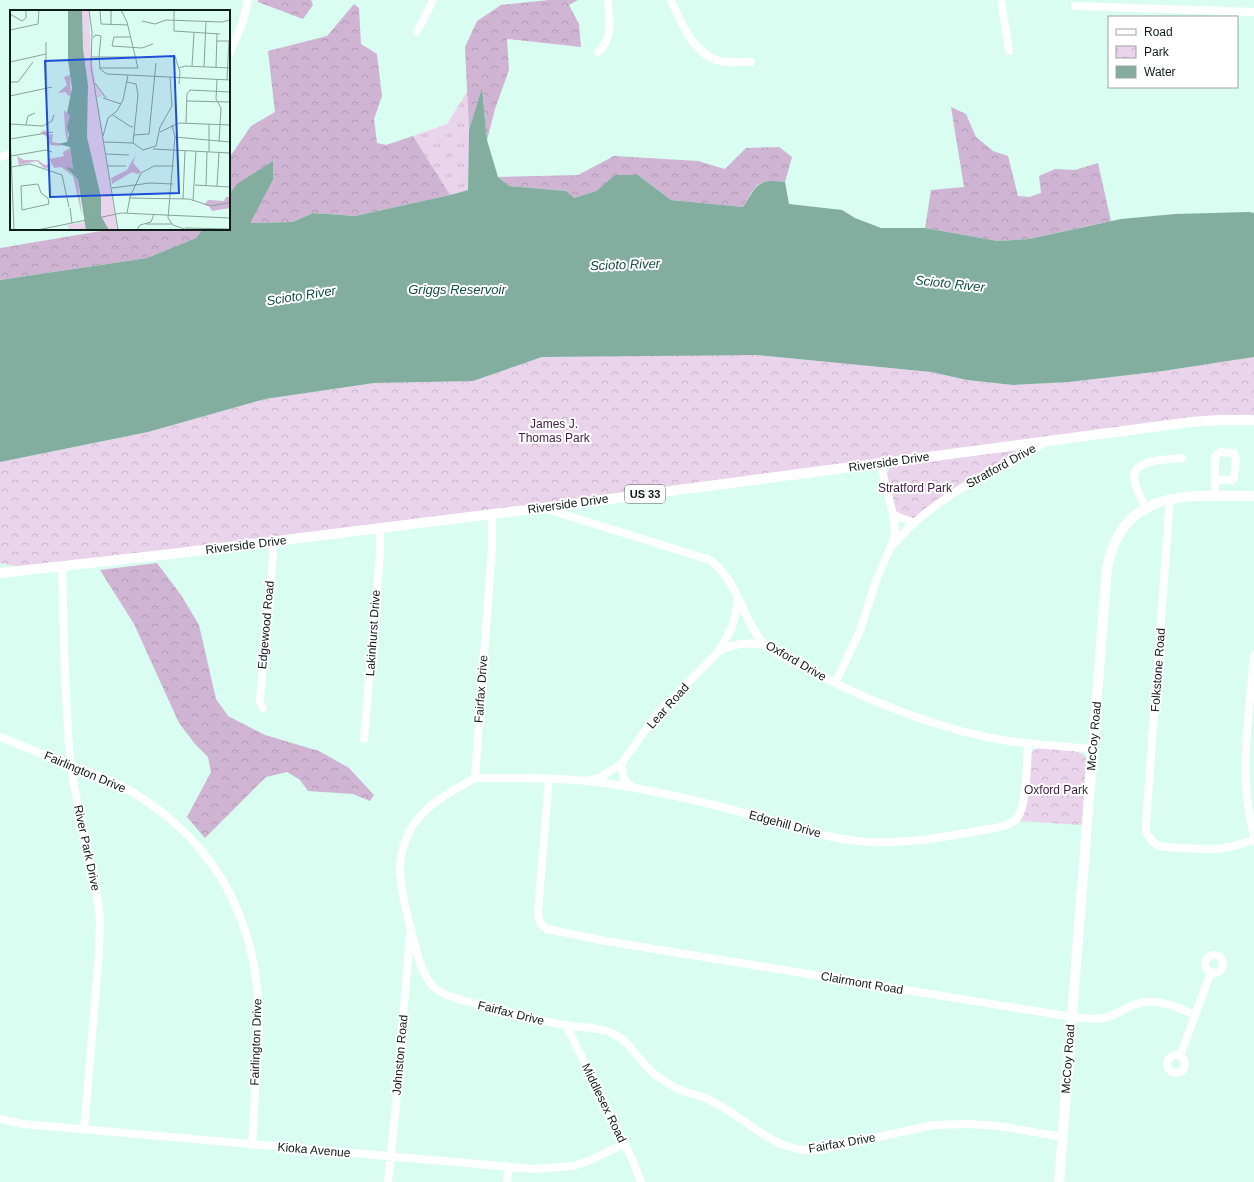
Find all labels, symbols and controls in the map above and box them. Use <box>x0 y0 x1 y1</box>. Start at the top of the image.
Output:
inset map <box>10 10 230 230</box>
legend <box>1108 16 1238 88</box>
text: Road <box>1144 25 1173 39</box>
text: Park <box>1144 45 1170 59</box>
text: Water <box>1144 65 1176 79</box>
water label: Scioto River <box>590 256 661 273</box>
water label: Scioto River <box>914 272 986 295</box>
water label: Scioto River <box>265 282 338 308</box>
water label: Griggs Reservoir <box>408 282 506 297</box>
park label: James J. Thomas Park <box>518 417 591 445</box>
street label: Stratford Drive <box>964 441 1039 491</box>
street label: Riverside Drive <box>848 449 931 475</box>
park label: Stratford Park <box>878 481 953 495</box>
road number: US 33 <box>625 485 665 503</box>
street label: Riverside Drive <box>527 491 610 517</box>
street label: Riverside Drive <box>205 533 288 557</box>
street label: Edgewood Road <box>255 580 277 670</box>
street label: Lakinhurst Drive <box>363 589 383 677</box>
street label: Folkstone Road <box>1148 628 1168 712</box>
street label: Oxford Drive <box>763 638 829 684</box>
street label: Fairfax Drive <box>472 654 490 723</box>
street label: Lear Road <box>644 680 692 732</box>
street label: McCoy Road <box>1084 701 1104 771</box>
street label: Fairlington Drive <box>42 748 128 796</box>
park label: Oxford Park <box>1024 783 1089 797</box>
street label: River Park Drive <box>71 804 103 892</box>
street label: Edgehill Drive <box>747 808 823 840</box>
street label: Clairmont Road <box>820 969 904 997</box>
street label: Fairlington Drive <box>247 998 265 1086</box>
street label: Fairfax Drive <box>476 998 546 1028</box>
street label: Johnston Road <box>390 1014 410 1096</box>
street label: McCoy Road <box>1059 1024 1077 1094</box>
street label: Middlesex Road <box>579 1061 629 1145</box>
street label: Fairfax Drive <box>807 1130 877 1156</box>
street label: Kioka Avenue <box>277 1140 351 1160</box>

